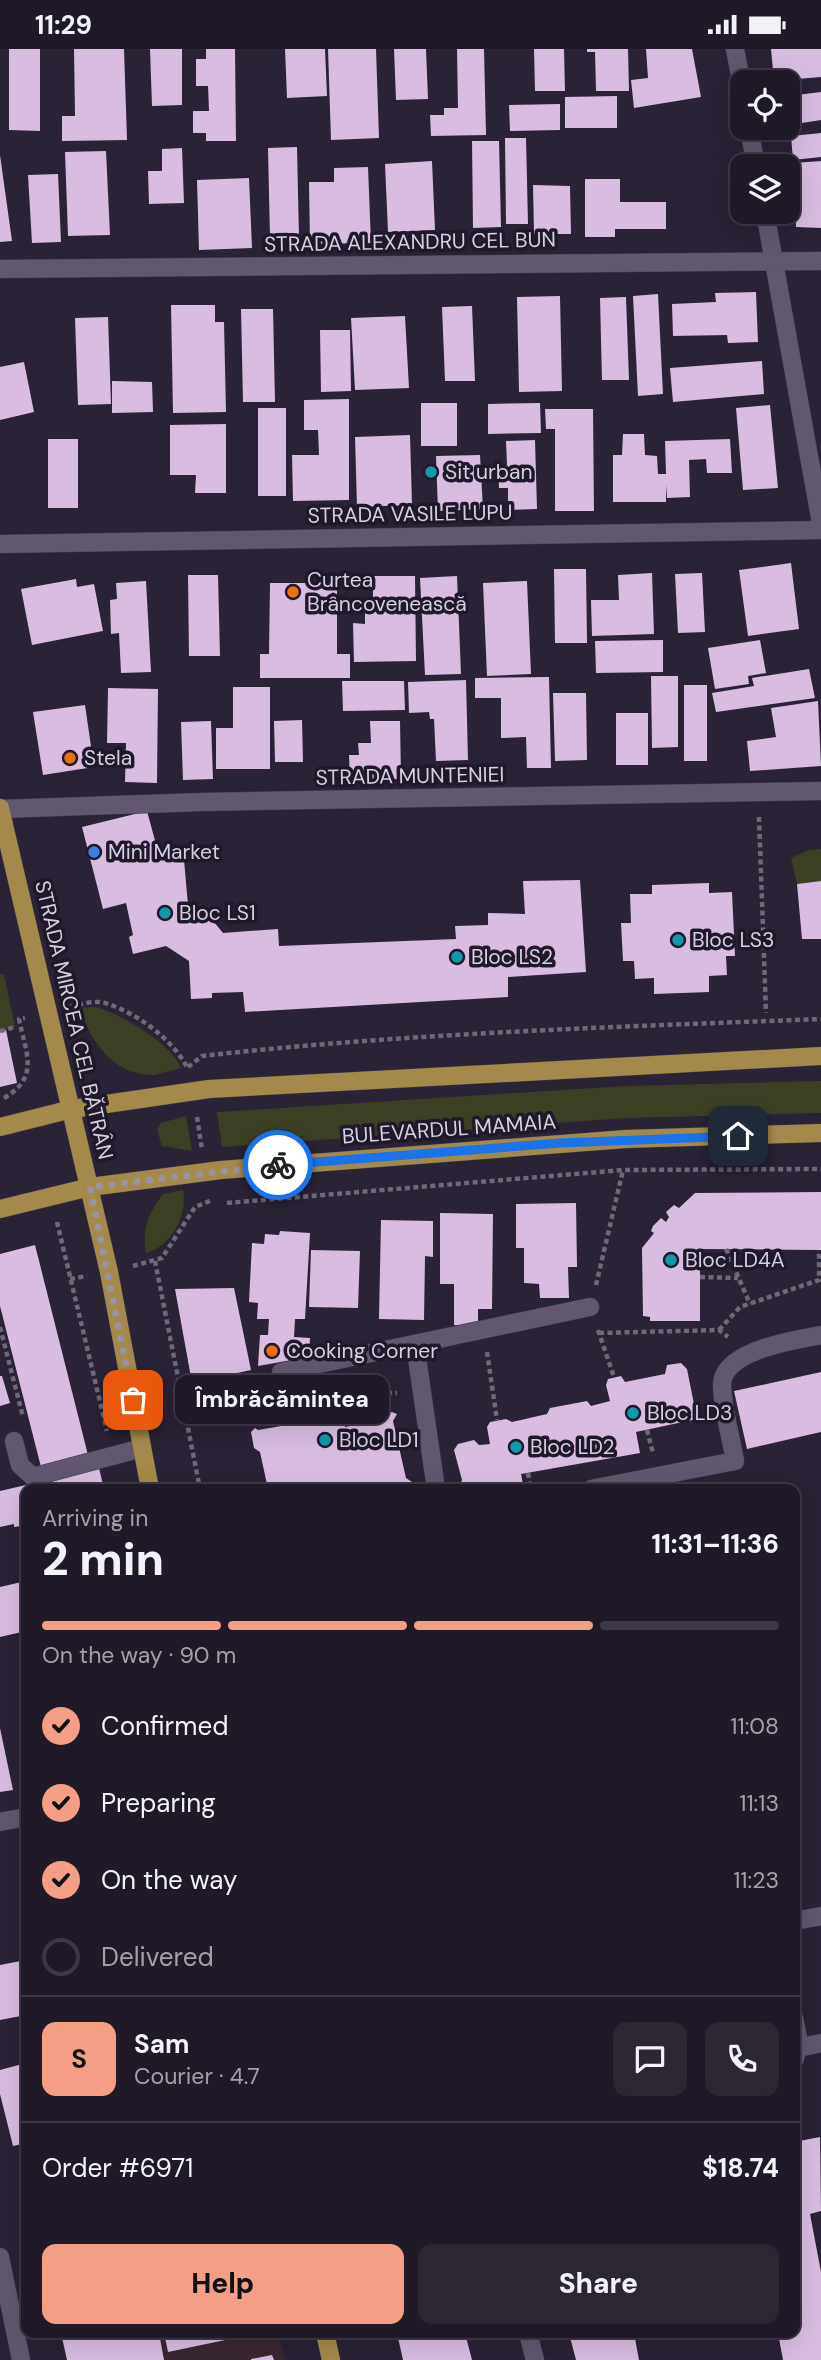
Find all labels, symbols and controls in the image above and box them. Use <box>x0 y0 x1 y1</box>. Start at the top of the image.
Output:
text: 11:29 <box>35 8 92 42</box>
map controls <box>730 70 800 224</box>
button: locate <box>730 70 800 140</box>
button: layers <box>730 154 800 224</box>
street label: STRADA ALEXANDRU CEL BUN <box>264 225 556 259</box>
place label: Sit urban <box>445 458 532 486</box>
marker: Sit urban <box>423 464 439 480</box>
street label: STRADA VASILE LUPU <box>307 498 513 530</box>
place label: Curtea Brâncovenească <box>307 566 467 618</box>
marker: Curtea Brâncovenească <box>285 584 301 600</box>
place label: Stela <box>84 744 132 772</box>
marker: Stela <box>62 750 78 766</box>
street label: STRADA MUNTENIEI <box>315 760 505 792</box>
place label: Mini Market <box>108 838 220 866</box>
marker: Mini Market <box>86 844 102 860</box>
street label: STRADA MIRCEA CEL BĂTRÂN <box>28 878 120 1162</box>
place label: Bloc LS1 <box>179 899 256 927</box>
marker: Bloc LS1 <box>157 905 173 921</box>
place label: Bloc LS3 <box>692 926 774 954</box>
marker: Bloc LS3 <box>670 932 686 948</box>
place label: Bloc LS2 <box>471 943 553 971</box>
marker: Bloc LS2 <box>449 949 465 965</box>
pin <box>708 1106 768 1166</box>
street label: BULEVARDUL MAMAIA <box>341 1108 557 1150</box>
icon: home <box>719 1117 757 1155</box>
courier <box>243 1130 313 1200</box>
icon: bike <box>259 1146 297 1184</box>
place label: Bloc LD4A <box>685 1246 785 1274</box>
marker: Bloc LD4A <box>663 1252 679 1268</box>
place label: Cooking Corner <box>286 1337 438 1365</box>
marker: Cooking Corner <box>264 1343 280 1359</box>
pin <box>103 1370 163 1430</box>
callout: Îmbrăcămintea <box>175 1375 388 1425</box>
icon: bag <box>114 1381 152 1419</box>
text: Îmbrăcămintea <box>195 1384 369 1414</box>
place label: Bloc LD3 <box>647 1399 732 1427</box>
marker: Bloc LD3 <box>625 1405 641 1421</box>
place label: Bloc LD1 <box>339 1426 418 1454</box>
marker: Bloc LD1 <box>317 1432 333 1448</box>
place label: Bloc LD2 <box>530 1433 615 1461</box>
marker: Bloc LD2 <box>508 1439 524 1455</box>
text: Arriving in <box>42 1503 148 1533</box>
text: 11:31–11:36 <box>652 1527 779 1561</box>
text: 2 min <box>42 1529 164 1589</box>
text: On the way · 90 m <box>42 1640 236 1670</box>
icon: check <box>42 1707 80 1745</box>
text: Confirmed <box>101 1709 228 1743</box>
text: 11:08 <box>730 1711 779 1741</box>
icon: check <box>42 1784 80 1822</box>
text: Preparing <box>101 1786 216 1820</box>
text: 11:13 <box>739 1788 779 1818</box>
icon: check <box>42 1861 80 1899</box>
text: On the way <box>101 1863 237 1897</box>
text: 11:23 <box>733 1865 779 1895</box>
text: Delivered <box>101 1940 214 1974</box>
button: chat <box>613 2022 687 2096</box>
button: phone <box>705 2022 779 2096</box>
text: Sam <box>134 2027 189 2061</box>
text: S <box>71 2042 87 2076</box>
text: Courier · 4.7 <box>134 2061 260 2091</box>
text: Order #6971 <box>42 2151 193 2185</box>
text: $18.74 <box>702 2151 779 2185</box>
button: Help <box>42 2244 404 2324</box>
button: Share <box>418 2244 779 2324</box>

